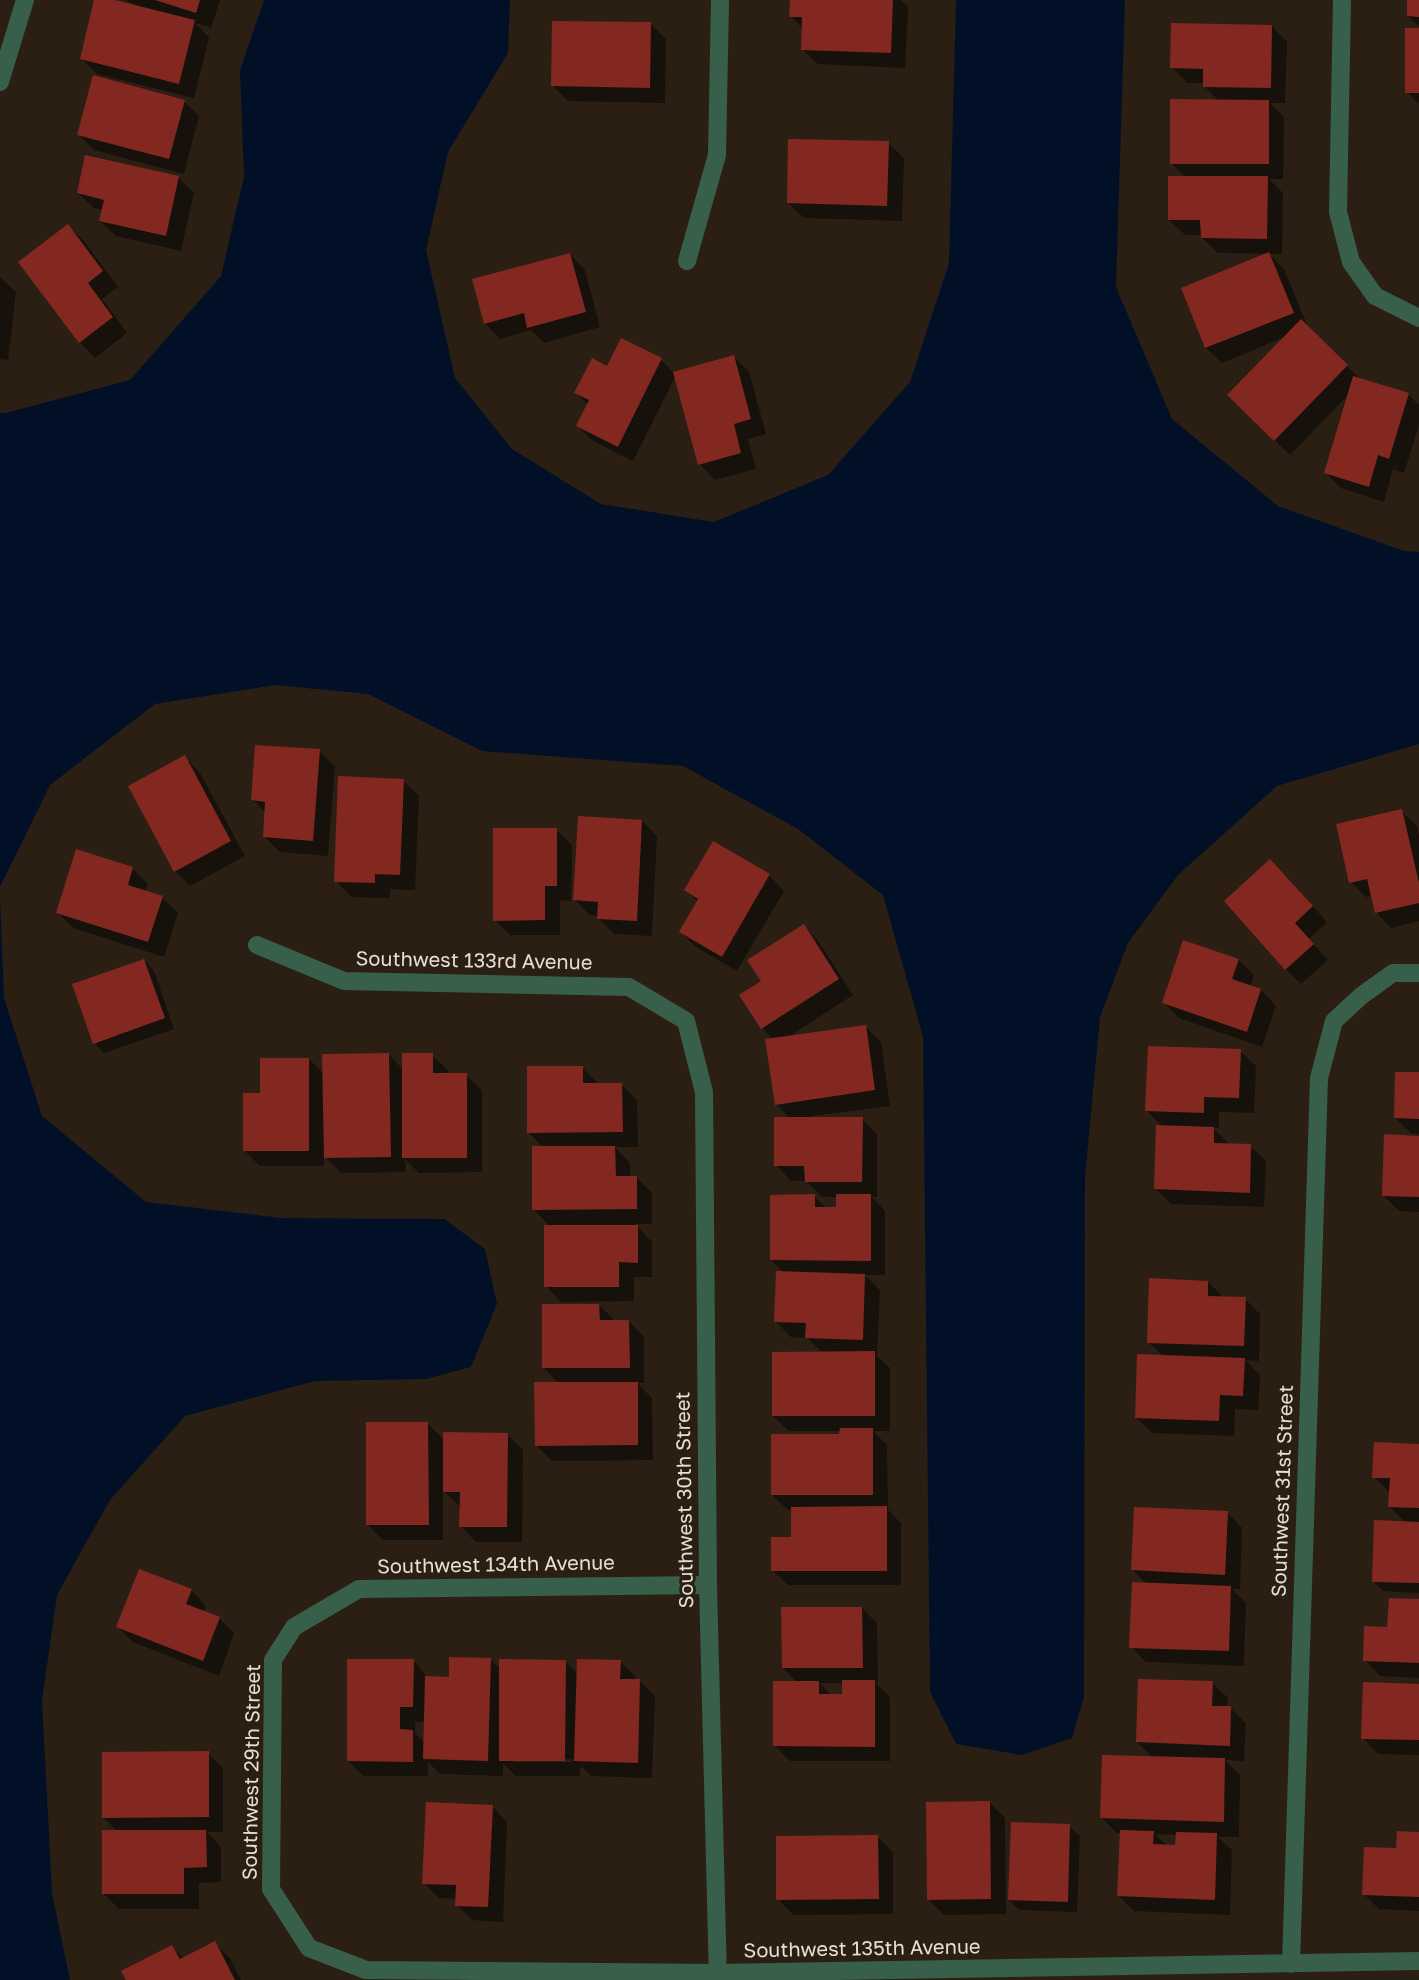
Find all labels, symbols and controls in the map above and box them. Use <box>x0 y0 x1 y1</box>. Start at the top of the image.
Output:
street label: Southwest 133rd Avenue <box>355 947 593 975</box>
street label: Southwest 31st Street <box>1267 1384 1299 1598</box>
street label: Southwest 30th Street <box>671 1391 699 1609</box>
street label: Southwest 134th Avenue <box>377 1551 615 1579</box>
street label: Southwest 29th Street <box>238 1664 266 1880</box>
street label: Southwest 135th Avenue <box>743 1935 981 1963</box>

